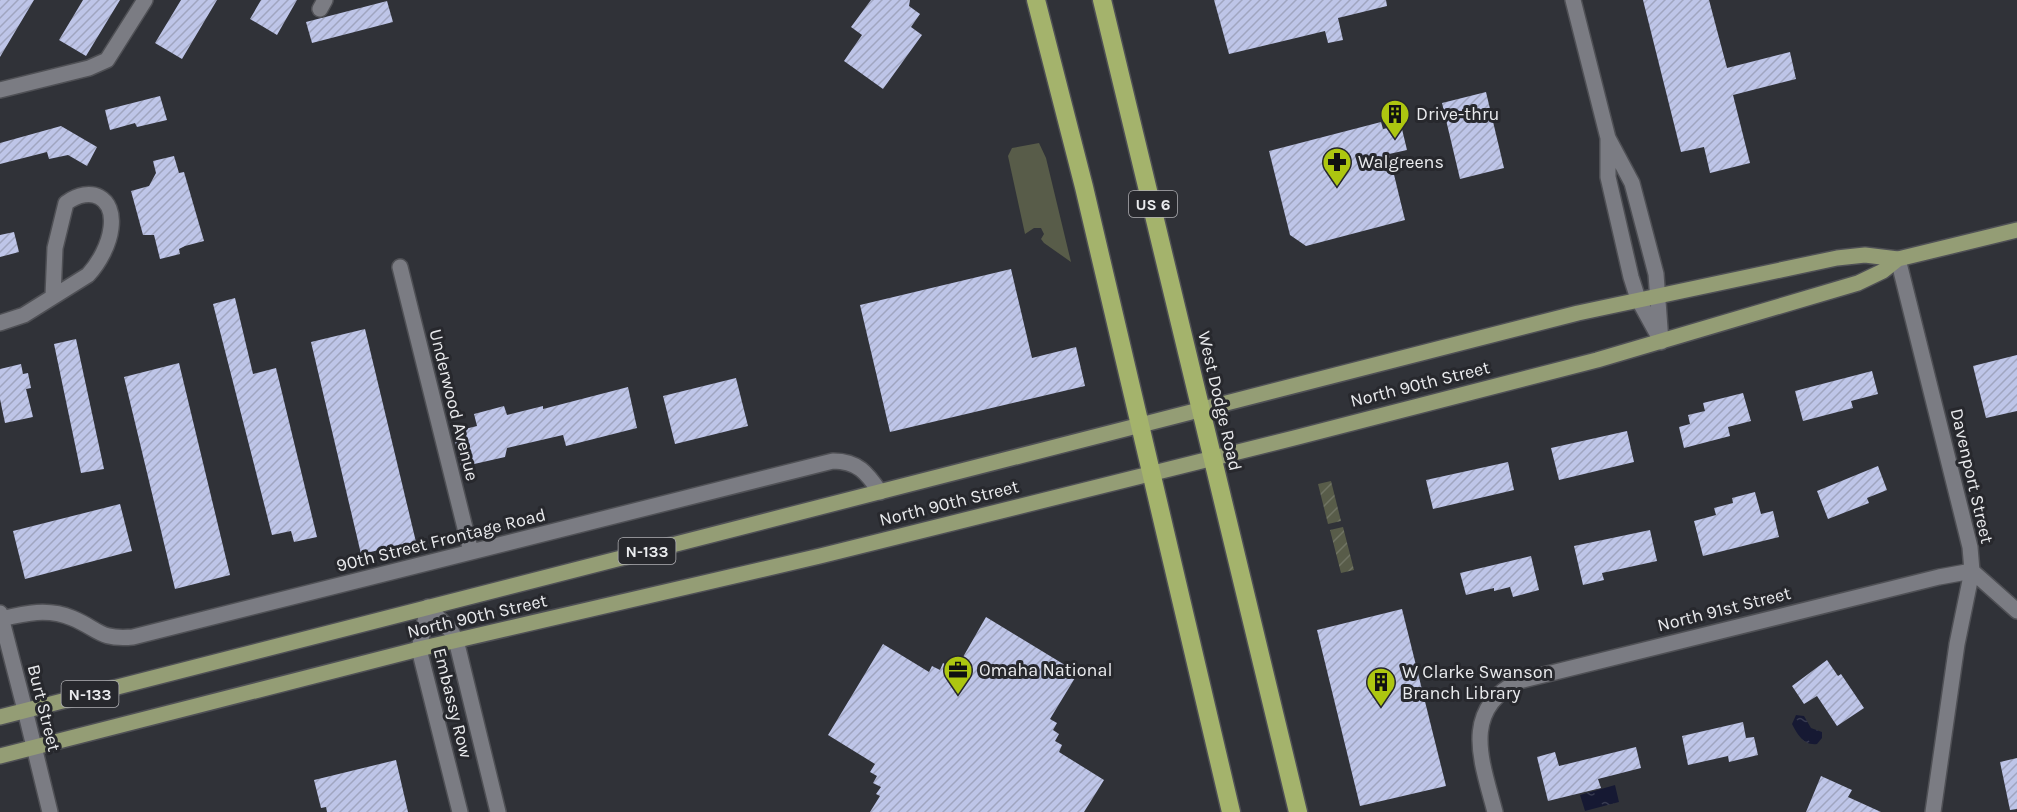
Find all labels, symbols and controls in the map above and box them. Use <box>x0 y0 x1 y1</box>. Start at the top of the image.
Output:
building icon: Drive-thru <box>1379 98 1411 140</box>
place label: Drive-thru <box>1416 103 1499 125</box>
pharmacy icon: Walgreens <box>1321 146 1353 188</box>
place label: Walgreens <box>1358 151 1444 173</box>
road number: US 6 <box>1129 191 1177 217</box>
street label: Underwood Avenue <box>424 327 484 483</box>
street label: West Dodge Road <box>1193 329 1247 473</box>
street label: North 90th Street <box>1348 356 1492 412</box>
street label: Davenport Street <box>1946 406 1998 546</box>
street label: North 90th Street <box>877 475 1021 531</box>
street label: 90th Street Frontage Road <box>334 503 548 577</box>
road number: N-133 <box>618 538 676 564</box>
street label: North 91st Street <box>1655 582 1793 636</box>
street label: North 90th Street <box>405 589 549 643</box>
street label: Embassy Row <box>429 646 477 760</box>
office icon: Omaha National <box>942 654 974 696</box>
place label: Omaha National <box>979 659 1112 681</box>
place label: W Clarke Swanson Branch Library <box>1402 661 1553 704</box>
street label: Burt Street <box>23 662 66 754</box>
building icon: W Clarke Swanson Branch Library <box>1365 666 1397 708</box>
road number: N-133 <box>62 681 118 707</box>

